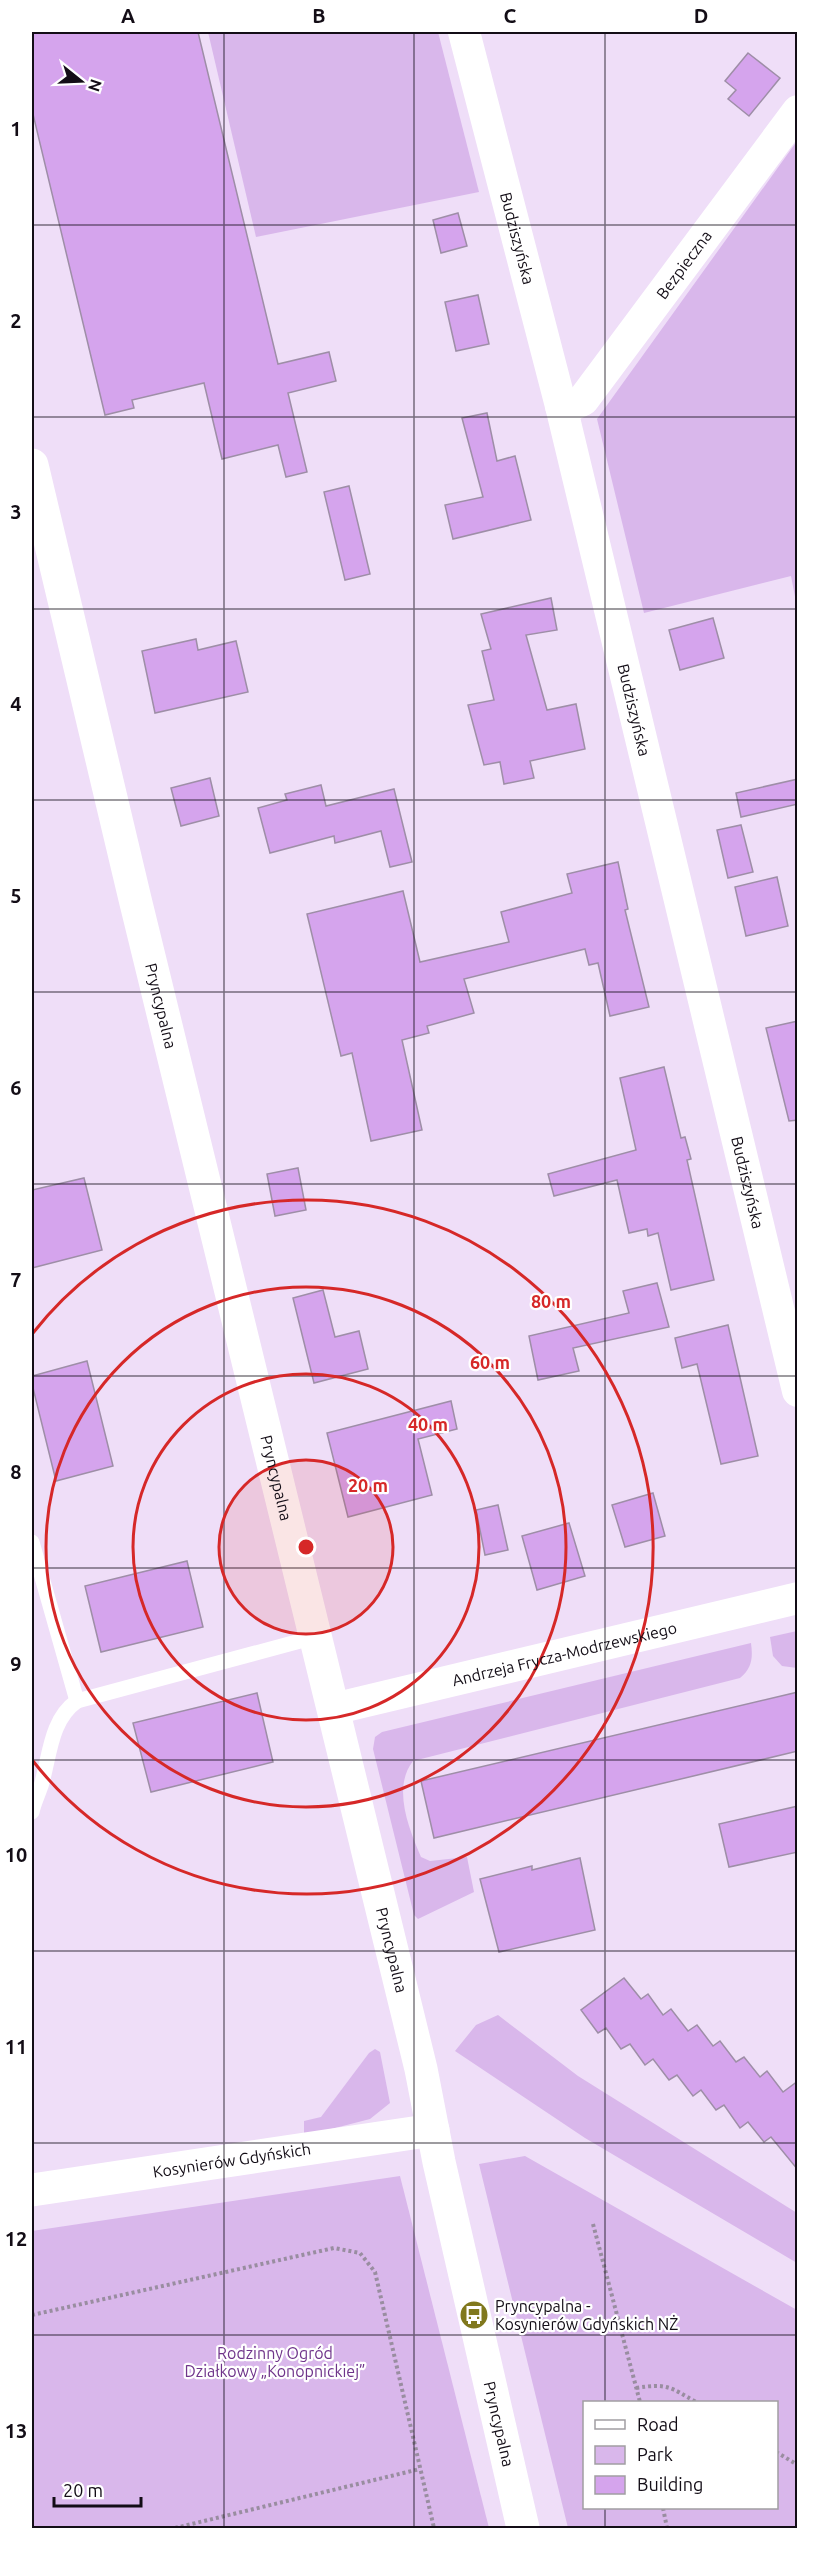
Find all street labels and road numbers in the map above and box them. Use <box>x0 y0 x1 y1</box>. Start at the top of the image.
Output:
street label: Budziszyńska <box>497 190 538 286</box>
street label: Bezpieczna <box>652 227 715 302</box>
street label: Budziszyńska <box>614 662 654 758</box>
street label: Pryncypalna <box>142 961 180 1050</box>
street label: Budziszyńska <box>728 1134 768 1230</box>
street label: Pryncypalna <box>257 1433 296 1522</box>
street label: Andrzeja Frycza-Modrzewskiego <box>450 1618 679 1689</box>
street label: Pryncypalna <box>373 1905 411 1995</box>
street label: Kosynierów Gdyńskich <box>152 2139 312 2181</box>
street label: Pryncypalna <box>481 2379 518 2469</box>

